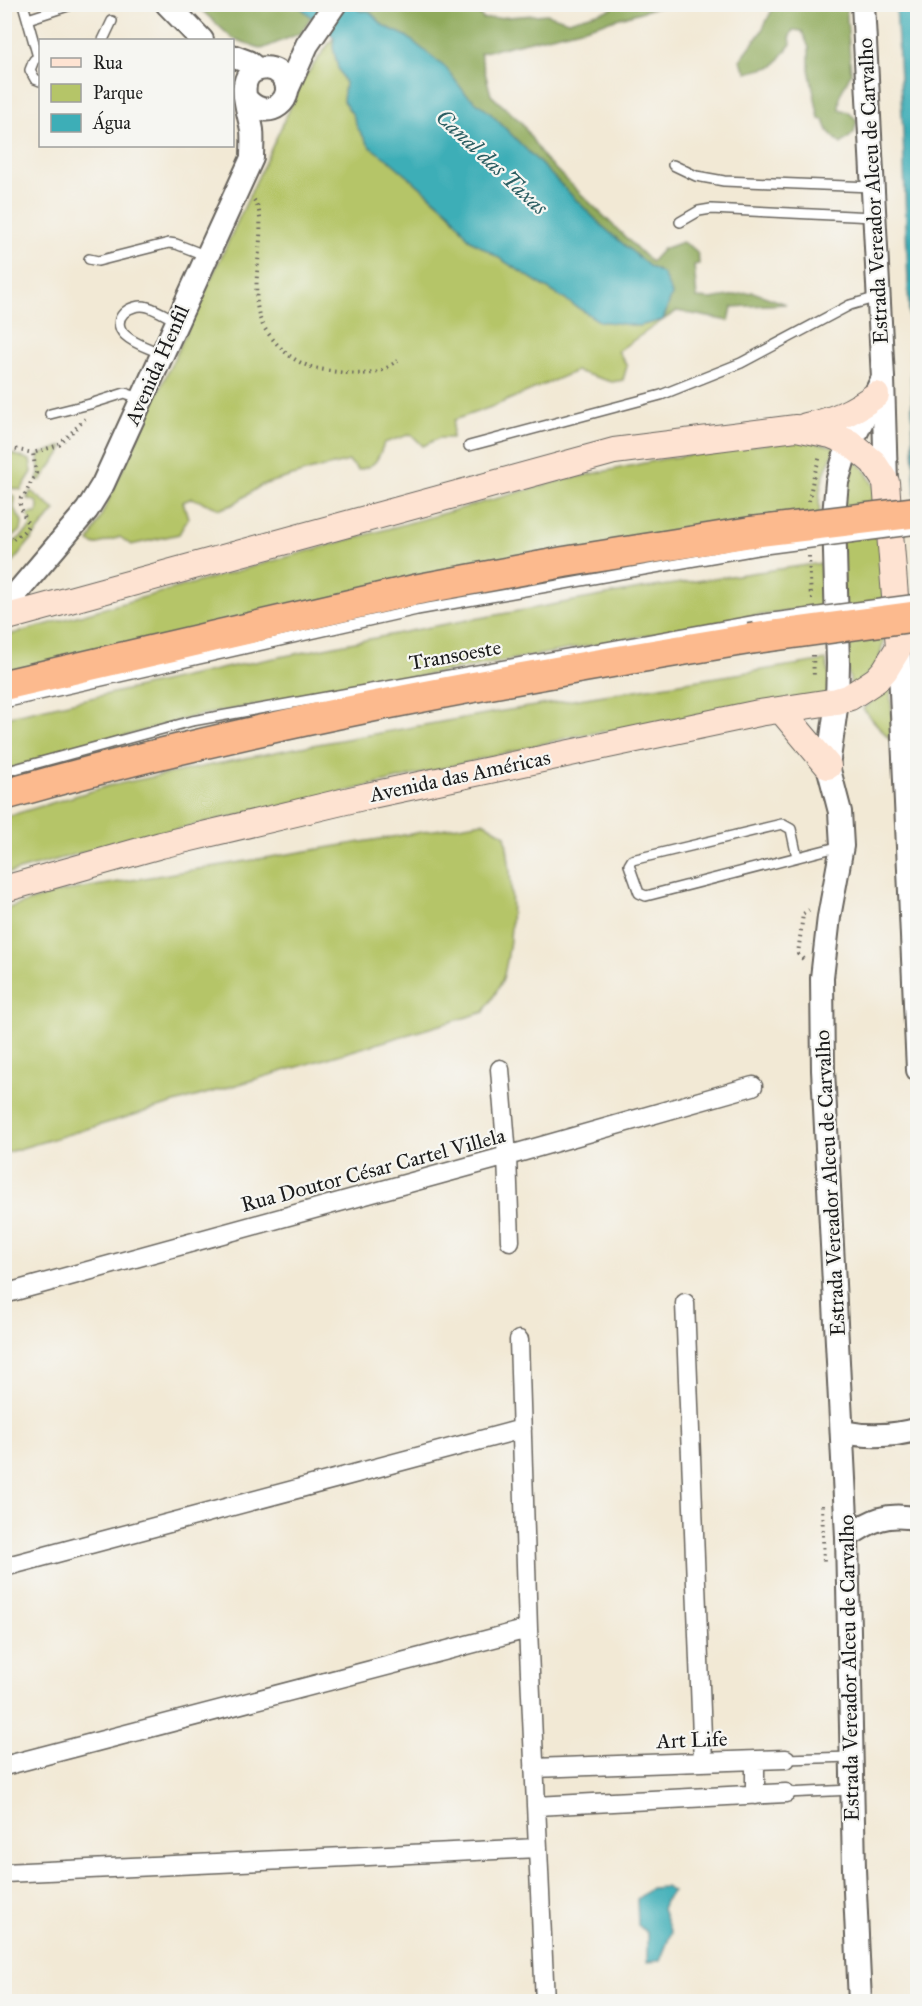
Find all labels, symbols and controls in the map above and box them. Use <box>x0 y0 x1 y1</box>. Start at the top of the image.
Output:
street label: Estrada Vereador Alceu de Carvalho <box>852 37 894 345</box>
legend <box>39 39 234 147</box>
text: Rua <box>93 52 123 74</box>
text: Parque <box>93 82 143 105</box>
water label: Canal das Taxas <box>431 103 554 221</box>
text: Água <box>92 110 131 135</box>
street label: Avenida Henfil <box>119 301 195 430</box>
street label: Transoeste <box>407 634 503 676</box>
street label: Avenida das Américas <box>366 744 553 808</box>
street label: Estrada Vereador Alceu de Carvalho <box>809 1029 851 1337</box>
street label: Rua Doutor César Cartel Villela <box>238 1122 508 1218</box>
street label: Estrada Vereador Alceu de Carvalho <box>833 1514 865 1822</box>
street label: Art Life <box>655 1726 728 1754</box>

